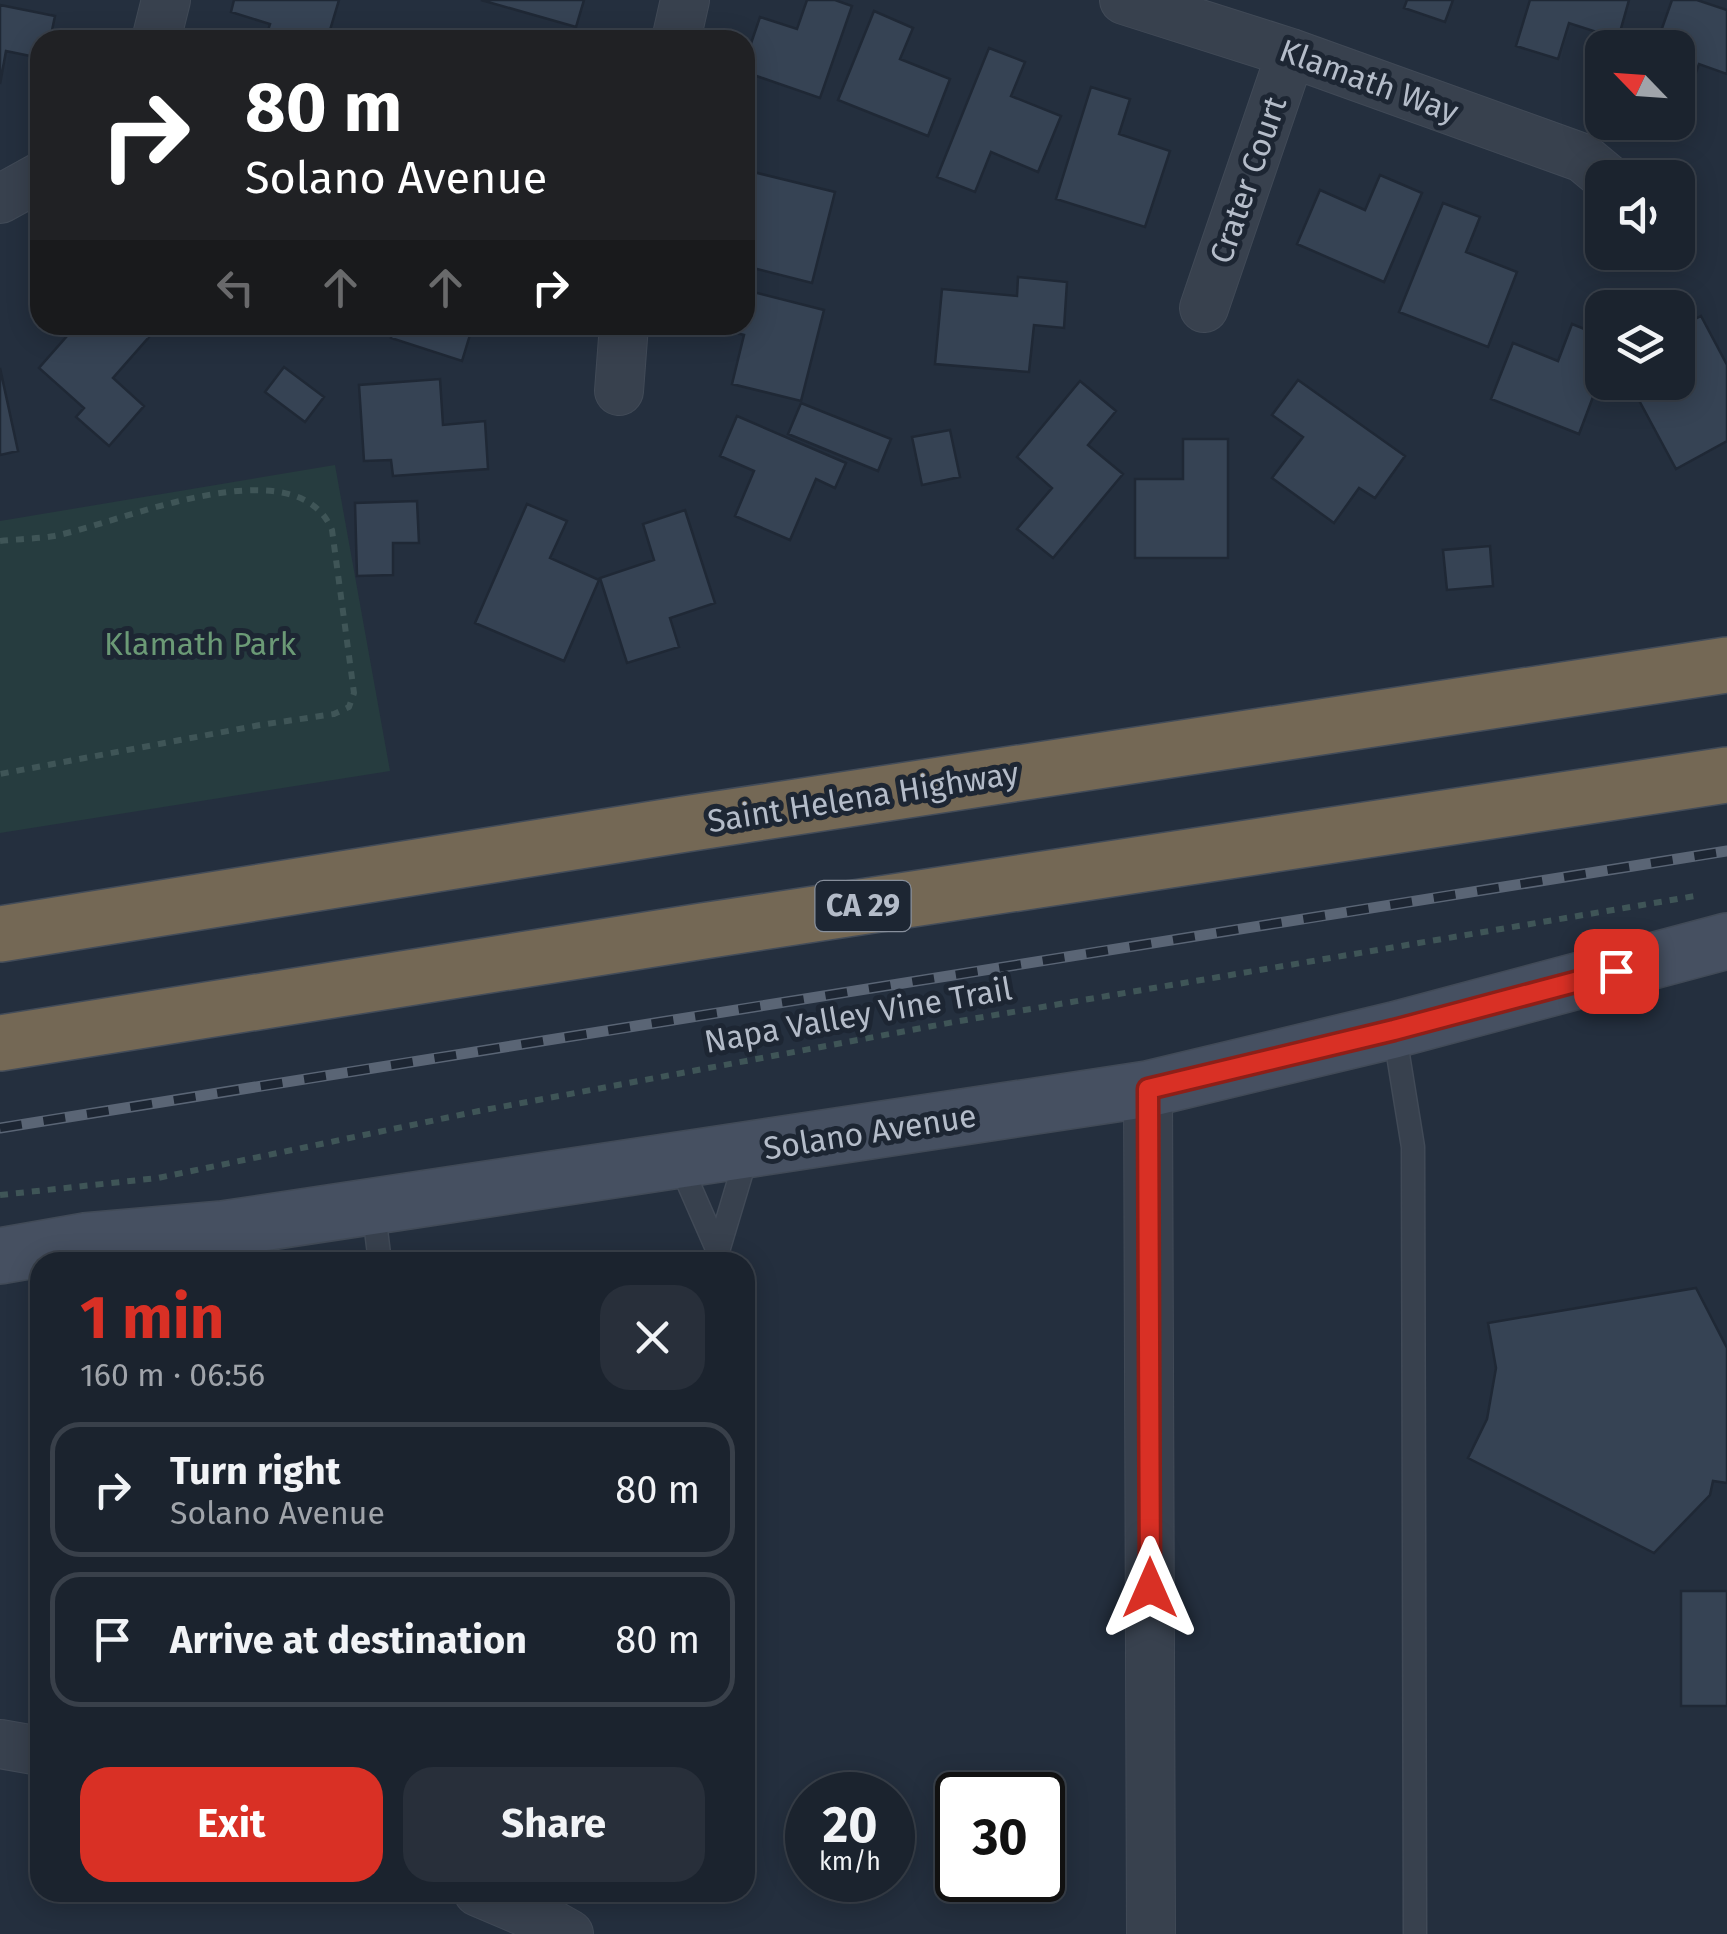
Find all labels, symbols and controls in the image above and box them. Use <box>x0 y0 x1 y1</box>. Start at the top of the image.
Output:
north arrow <box>1585 30 1695 140</box>
map controls <box>1585 30 1695 400</box>
street label: Klamath Way <box>1275 31 1464 131</box>
text: 80 m <box>245 66 402 150</box>
icon: right <box>80 70 210 200</box>
street label: Crater Court <box>1202 91 1294 268</box>
text: Solano Avenue <box>245 151 547 205</box>
button: sound <box>1585 160 1695 270</box>
icon: left <box>208 260 263 315</box>
icon: ahead <box>313 260 368 315</box>
icon: ahead <box>418 260 473 315</box>
icon: right <box>523 260 578 315</box>
button: layers <box>1585 290 1695 400</box>
park label: Klamath Park <box>104 625 297 663</box>
street label: Saint Helena Highway <box>705 754 1022 840</box>
road number: CA 29 <box>816 881 910 931</box>
pin <box>1574 929 1659 1014</box>
icon: arrive <box>1589 944 1644 999</box>
street label: Napa Valley Vine Trail <box>701 969 1015 1061</box>
street label: Solano Avenue <box>761 1096 979 1168</box>
text: 1 min <box>80 1282 224 1354</box>
button: close <box>600 1285 705 1390</box>
text: 160 m · 06:56 <box>80 1356 265 1394</box>
text: Turn right <box>170 1448 340 1494</box>
icon: right <box>85 1462 140 1517</box>
text: 80 m <box>615 1467 700 1513</box>
text: Solano Avenue <box>170 1494 385 1532</box>
position arrow <box>1098 1536 1202 1640</box>
icon: arrive <box>85 1612 140 1667</box>
text: Arrive at destination <box>170 1617 527 1663</box>
text: 80 m <box>615 1617 700 1663</box>
button: Exit <box>80 1767 383 1882</box>
button: Share <box>403 1767 705 1882</box>
speed limit sign: 30 <box>935 1772 1065 1902</box>
text: 20 <box>822 1795 878 1855</box>
text: km/h <box>819 1847 881 1877</box>

